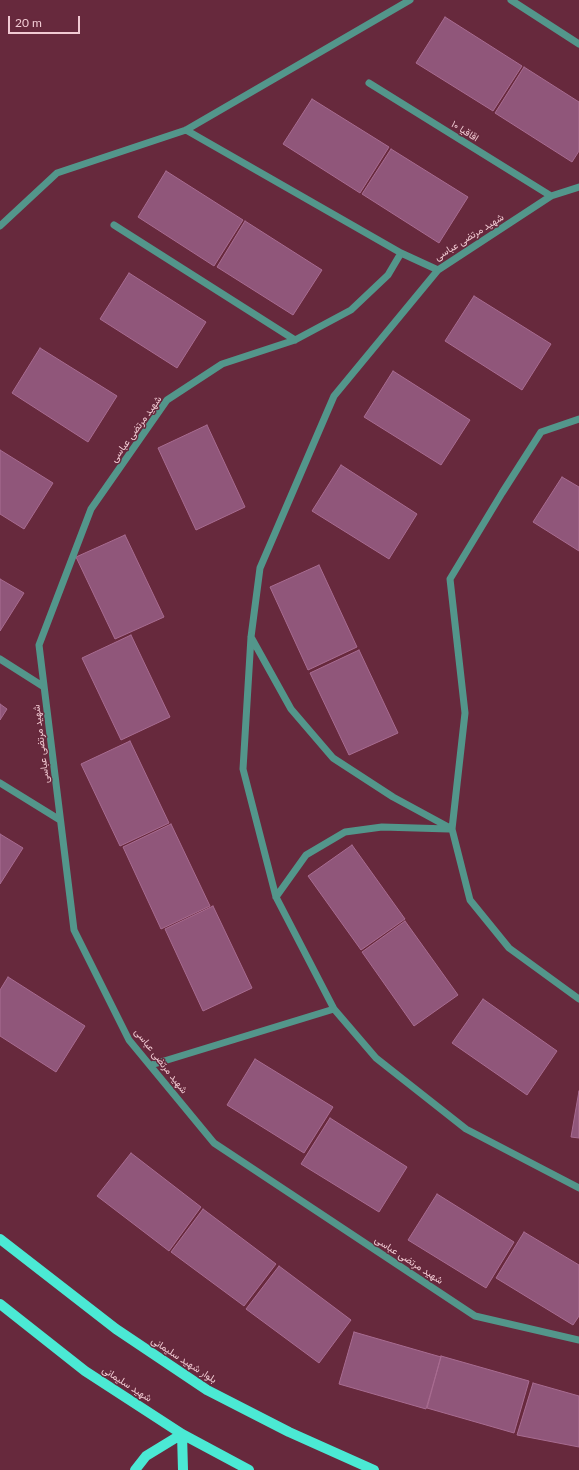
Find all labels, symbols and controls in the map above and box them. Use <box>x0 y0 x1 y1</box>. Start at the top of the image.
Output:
scale bar <box>10 8 82 34</box>
text: 20 m <box>15 15 42 30</box>
street label: اقاقیا ۱۰ <box>449 118 481 144</box>
street label: شهید مرتضی عباسی <box>432 211 506 263</box>
street label: شهید مرتضی عباسی <box>108 393 164 465</box>
street label: شهید مرتضی عباسی <box>30 704 52 784</box>
street label: شهید مرتضی عباسی <box>132 1026 190 1096</box>
street label: شهید مرتضی عباسی <box>372 1233 446 1287</box>
street label: بلوار شهید سلیمانی <box>149 1334 219 1386</box>
street label: شهید سلیمانی <box>100 1364 154 1404</box>

